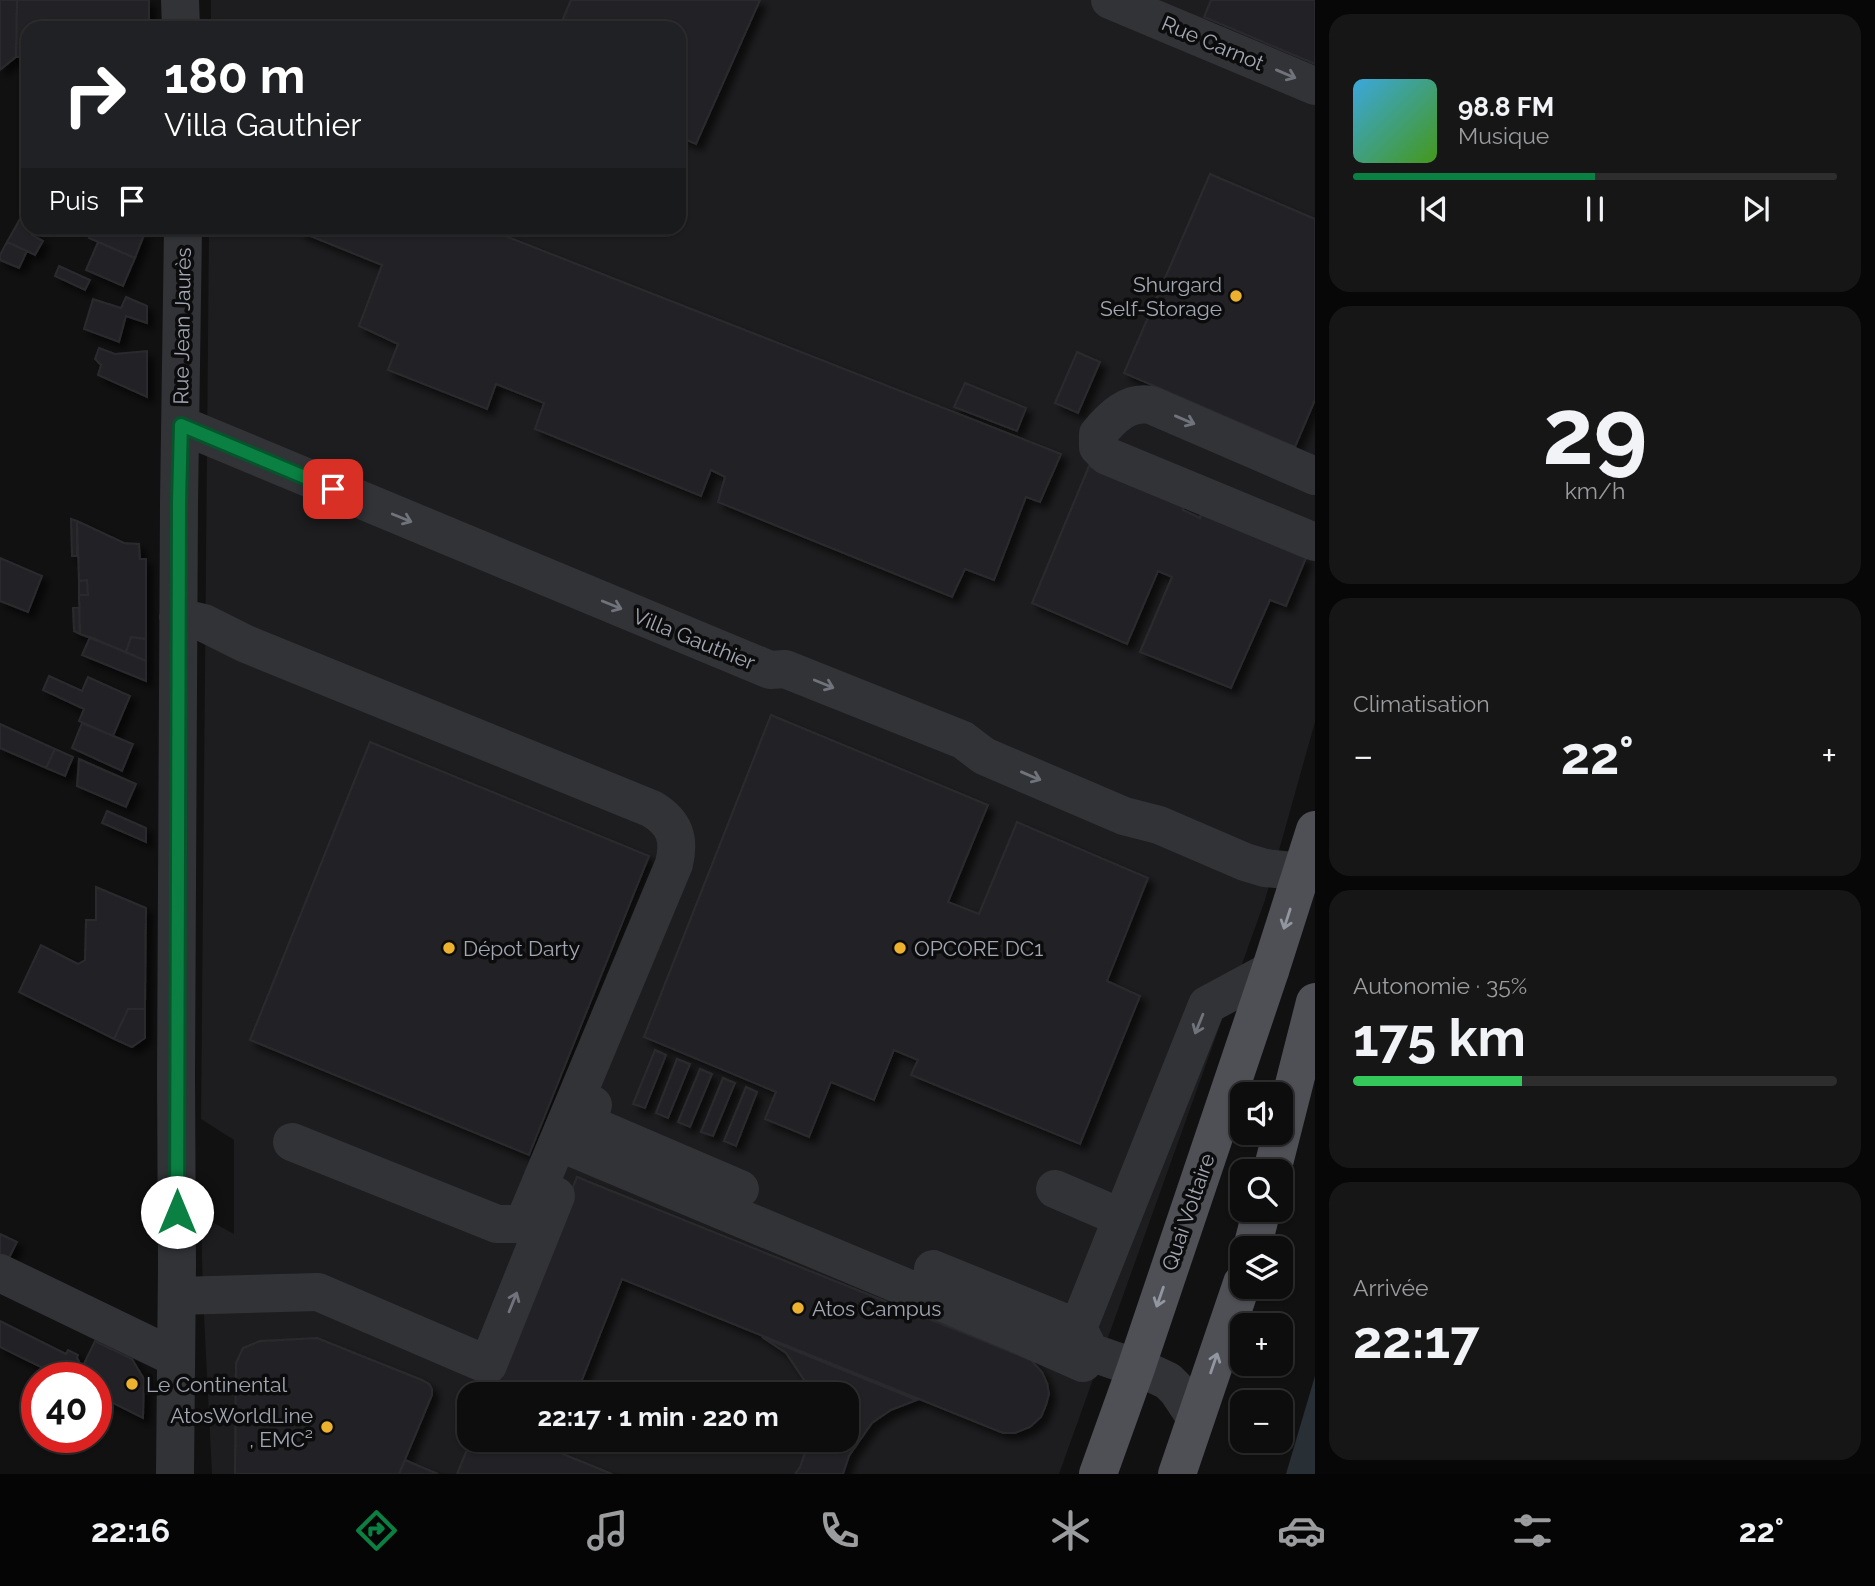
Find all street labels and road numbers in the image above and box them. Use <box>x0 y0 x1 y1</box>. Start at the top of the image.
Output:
street label: Rue Carnot <box>1158 10 1268 76</box>
street label: Rue Jean Jaurès <box>168 247 196 405</box>
street label: Villa Gauthier <box>629 603 759 675</box>
street label: Quai Voltaire <box>1156 1150 1220 1274</box>

